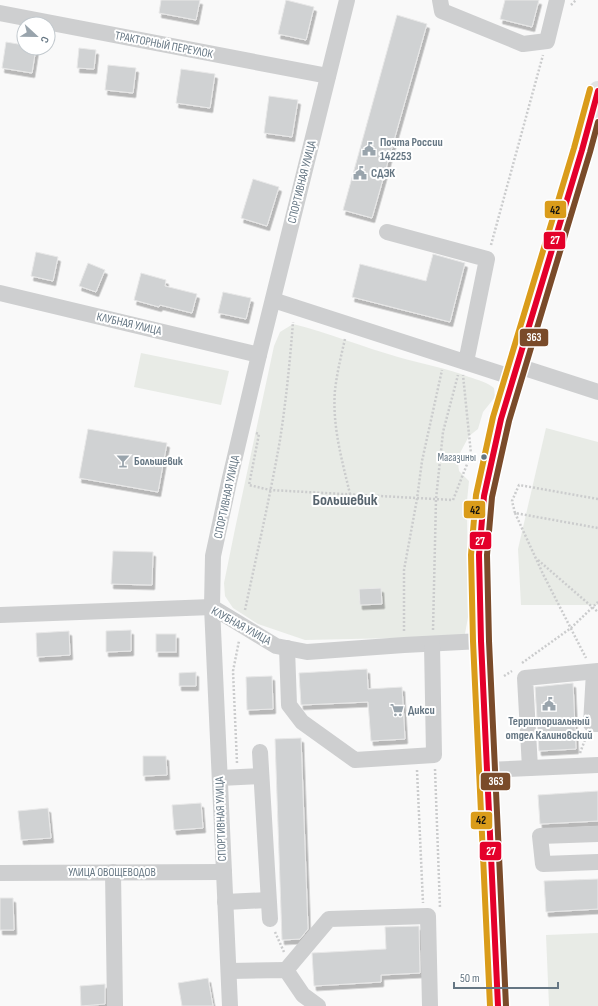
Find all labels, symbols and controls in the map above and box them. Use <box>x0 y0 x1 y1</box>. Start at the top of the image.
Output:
north arrow <box>16 16 56 56</box>
street label: ТРАКТОРНЫЙ ПЕРЕУЛОК <box>114 28 215 62</box>
text: С <box>38 35 52 45</box>
place label: Почта России 142253 <box>380 135 443 164</box>
street label: СПОРТИВНАЯ УЛИЦА <box>284 138 320 225</box>
public building icon: Почта России 142253 <box>361 141 377 157</box>
public building icon: СДЭК <box>352 165 368 181</box>
place label: СДЭК <box>371 166 395 181</box>
line badge: 42 <box>544 200 567 219</box>
text: 42 <box>550 204 560 217</box>
line badge: 27 <box>543 231 566 250</box>
text: 27 <box>550 234 560 247</box>
street label: КЛУБНАЯ УЛИЦА <box>95 309 164 339</box>
line badge: 363 <box>519 328 549 347</box>
text: 363 <box>526 331 542 344</box>
place label: Магазины <box>438 451 476 464</box>
marker: Магазины <box>479 452 489 462</box>
bar icon: Большевик <box>115 453 131 469</box>
street label: СПОРТИВНАЯ УЛИЦА <box>211 453 243 540</box>
place label: Большевик <box>134 454 184 469</box>
district label: Большевик <box>312 491 378 510</box>
line badge: 42 <box>463 500 486 519</box>
text: 42 <box>470 504 480 517</box>
line badge: 27 <box>469 531 492 550</box>
text: 27 <box>475 535 485 548</box>
street label: КЛУБНАЯ УЛИЦА <box>208 603 274 649</box>
public building icon: Территориальный отдел Калиновский <box>541 696 557 712</box>
supermarket icon: Дикси <box>389 702 405 718</box>
place label: Дикси <box>408 703 435 718</box>
place label: Территориальный отдел Калиновский <box>505 714 593 743</box>
line badge: 363 <box>480 772 511 791</box>
text: 363 <box>488 775 504 788</box>
street label: СПОРТИВНАЯ УЛИЦА <box>212 776 230 862</box>
line badge: 42 <box>470 811 493 830</box>
text: 42 <box>476 814 486 827</box>
line badge: 27 <box>479 841 502 861</box>
text: 27 <box>486 845 496 858</box>
street label: УЛИЦА ОВОЩЕВОДОВ <box>68 865 156 880</box>
scale bar <box>454 964 558 990</box>
text: 50 m <box>460 971 480 986</box>

